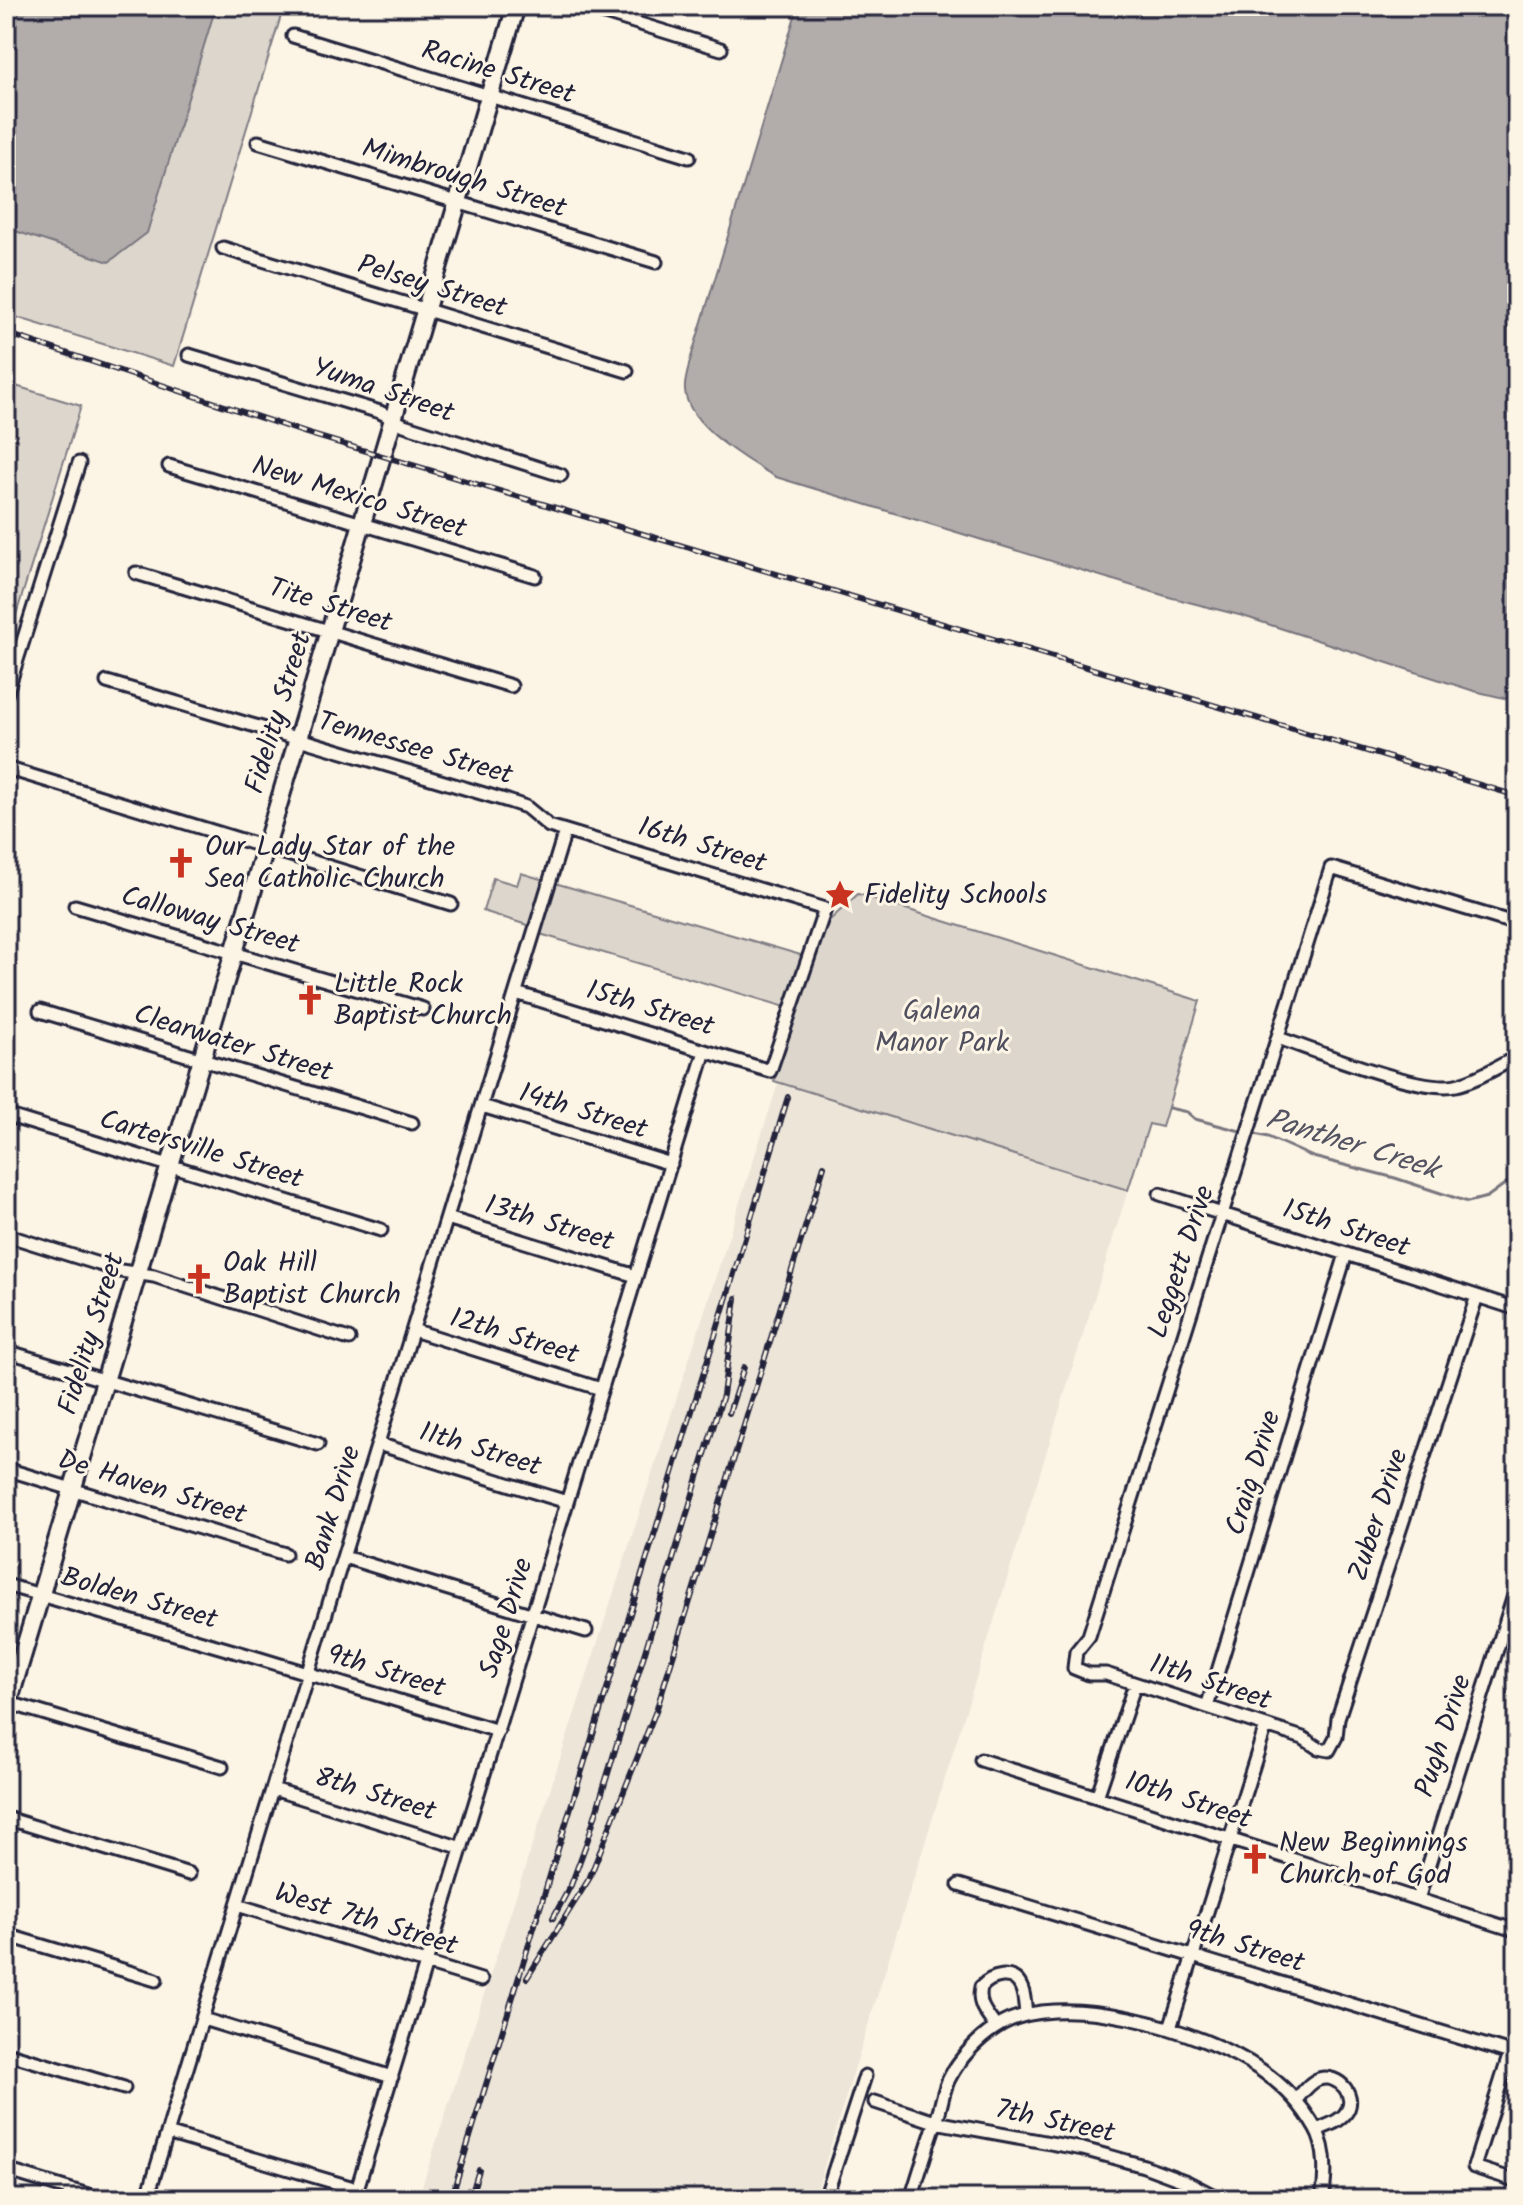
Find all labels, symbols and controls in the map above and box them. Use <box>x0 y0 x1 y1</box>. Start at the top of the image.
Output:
street label: Racine Street <box>416 28 581 118</box>
street label: Mimbrough Street <box>356 127 573 232</box>
street label: Pelsey Street <box>352 243 514 331</box>
street label: Yuma Street <box>306 346 461 437</box>
street label: New Mexico Street <box>246 444 473 552</box>
street label: Tite Street <box>263 566 399 646</box>
street label: Fidelity Street <box>233 625 325 800</box>
street label: Tennessee Street <box>312 700 519 799</box>
street label: 16th Street <box>632 805 773 887</box>
place label: Our Lady Star of the Sea Catholic Church <box>205 825 455 902</box>
church icon: Our Lady Star of the Sea Catholic Church <box>164 846 198 880</box>
place label: Fidelity Schools <box>864 873 1047 918</box>
street label: Calloway Street <box>116 874 306 968</box>
place icon: Fidelity Schools <box>823 878 857 912</box>
place label: Little Rock Baptist Church <box>334 962 512 1039</box>
street label: 15th Street <box>580 968 721 1050</box>
church icon: Little Rock Baptist Church <box>293 983 327 1017</box>
park label: Galena Manor Park <box>875 989 1010 1066</box>
street label: Clearwater Street <box>128 992 339 1096</box>
street label: 14th Street <box>513 1071 654 1153</box>
water label: Panther Creek <box>1260 1096 1448 1195</box>
street label: Cartersville Street <box>94 1098 310 1203</box>
street label: Leggett Drive <box>1136 1179 1228 1344</box>
street label: 13th Street <box>479 1183 620 1265</box>
street label: 15th Street <box>1276 1187 1417 1271</box>
place label: Oak Hill Baptist Church <box>223 1241 401 1318</box>
street label: Fidelity Street <box>46 1246 138 1421</box>
church icon: Oak Hill Baptist Church <box>182 1262 216 1296</box>
street label: 12th Street <box>444 1296 585 1378</box>
street label: Craig Drive <box>1214 1404 1294 1541</box>
street label: 11th Street <box>413 1410 548 1490</box>
street label: De Haven Street <box>52 1438 253 1538</box>
street label: Bank Drive <box>294 1440 374 1576</box>
street label: Zuber Drive <box>1336 1443 1422 1587</box>
street label: Sage Drive <box>467 1552 547 1684</box>
street label: Bolden Street <box>55 1555 224 1643</box>
street label: 9th Street <box>321 1633 452 1712</box>
street label: 11th Street <box>1143 1642 1278 1724</box>
street label: Pugh Drive <box>1403 1668 1485 1803</box>
street label: 8th Street <box>309 1755 442 1835</box>
street label: 10th Street <box>1119 1759 1258 1843</box>
place label: New Beginnings Church of God <box>1279 1821 1468 1898</box>
church icon: New Beginnings Church of God <box>1238 1842 1272 1876</box>
street label: West 7th Street <box>269 1871 464 1970</box>
street label: 9th Street <box>1180 1908 1311 1987</box>
street label: 7th Street <box>991 2087 1120 2157</box>

